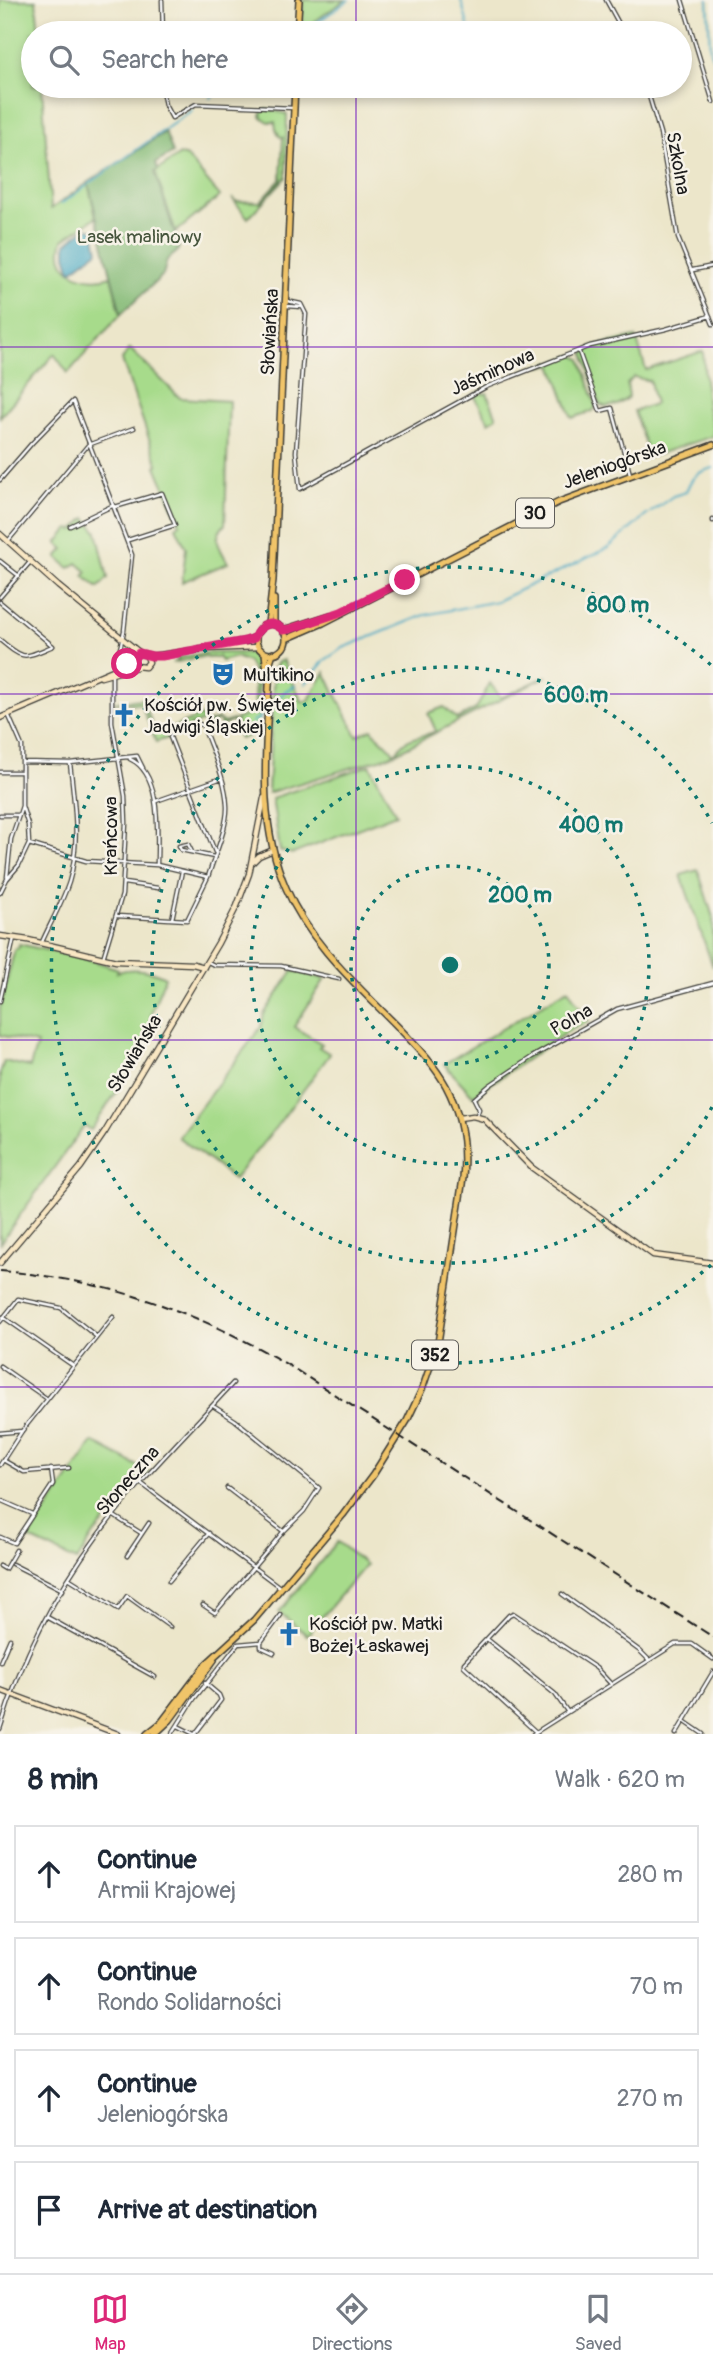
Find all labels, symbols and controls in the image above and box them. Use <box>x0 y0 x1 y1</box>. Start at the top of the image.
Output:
search box <box>21 21 692 98</box>
icon: search <box>45 41 83 79</box>
text: Search here <box>101 44 228 76</box>
street label: Szkolna <box>661 130 695 197</box>
park label: Lasek malinowy <box>77 225 201 249</box>
street label: Słowiańska <box>256 288 284 376</box>
street label: Jaśminowa <box>447 343 538 401</box>
street label: Jeleniogórska <box>559 435 669 495</box>
road number: 30 <box>516 499 554 528</box>
route end <box>389 564 420 595</box>
text: 800 m <box>587 592 650 619</box>
route start <box>111 648 142 679</box>
theatre icon: Multikino <box>209 660 237 688</box>
place label: Multikino <box>243 663 314 687</box>
text: 600 m <box>544 682 608 709</box>
place label: Kościół pw. Świętej Jadwigi Śląskiej <box>144 693 295 739</box>
church icon: Kościół pw. Świętej Jadwigi Śląskiej <box>110 701 138 729</box>
street label: Krańcowa <box>99 796 123 876</box>
text: 400 m <box>559 812 623 839</box>
text: 200 m <box>488 882 552 909</box>
centre of rings <box>438 953 462 977</box>
street label: Polna <box>546 998 597 1041</box>
street label: Słowiańska <box>102 1010 168 1097</box>
road number: 352 <box>412 1340 458 1370</box>
street label: Słoneczna <box>91 1441 165 1521</box>
place label: Kościół pw. Matki Bożej Łaskawej <box>309 1612 442 1658</box>
church icon: Kościół pw. Matki Bożej Łaskawej <box>275 1620 303 1648</box>
text: 8 min <box>28 1761 98 1798</box>
text: Walk · 620 m <box>555 1765 685 1794</box>
text: Continue <box>97 1844 197 1876</box>
icon: ahead <box>30 1855 68 1893</box>
text: 280 m <box>617 1860 683 1889</box>
text: Armii Krajowej <box>97 1876 236 1905</box>
text: Continue <box>97 1956 197 1988</box>
icon: ahead <box>30 1967 68 2005</box>
text: 70 m <box>630 1972 683 2001</box>
text: Rondo Solidarności <box>97 1988 281 2017</box>
text: Continue <box>97 2068 197 2100</box>
icon: ahead <box>30 2079 68 2117</box>
text: 270 m <box>617 2084 683 2113</box>
text: Jeleniogórska <box>97 2100 228 2129</box>
icon: arrive <box>30 2191 68 2229</box>
text: Arrive at destination <box>97 2194 317 2226</box>
tab: Map <box>91 2290 129 2356</box>
tab: Directions <box>312 2290 392 2356</box>
tab: Saved <box>575 2290 622 2356</box>

